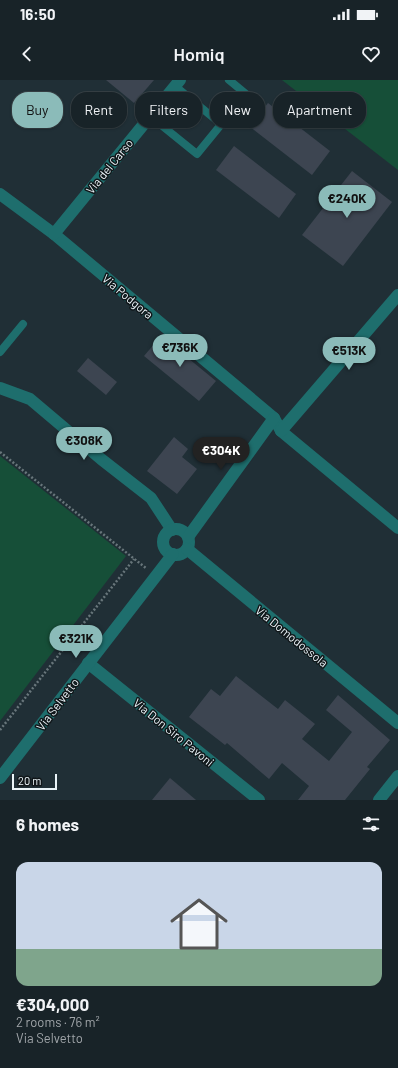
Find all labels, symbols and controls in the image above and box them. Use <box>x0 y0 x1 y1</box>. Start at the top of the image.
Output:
text: 16:50 <box>20 5 55 23</box>
icon: back <box>16 43 38 65</box>
text: Homiq <box>173 43 225 65</box>
icon: heart <box>360 43 382 65</box>
chip: Buy <box>12 92 63 128</box>
chip: Rent <box>71 92 127 128</box>
chip: Filters <box>135 92 202 128</box>
chip: New <box>210 92 265 128</box>
chip: Apartment <box>273 92 366 128</box>
street label: Via del Carso <box>83 136 135 196</box>
pin: €240K <box>319 185 375 219</box>
text: €240K <box>328 190 366 206</box>
street label: Via Podgora <box>100 271 156 321</box>
pin: €736K <box>152 334 208 368</box>
pin: €513K <box>321 337 377 371</box>
text: €736K <box>162 339 198 355</box>
text: €513K <box>332 342 366 358</box>
pin: €308K <box>56 427 112 461</box>
text: €308K <box>65 432 103 448</box>
pin: €304K <box>193 437 249 471</box>
text: €304K <box>202 442 240 458</box>
street label: Via Domodossola <box>253 603 331 669</box>
pin: €321K <box>48 625 104 659</box>
text: €321K <box>58 630 94 646</box>
street label: Via Selvetto <box>33 675 81 733</box>
street label: Via Don Siro Pavoni <box>131 695 217 769</box>
scale bar <box>12 772 57 791</box>
text: 20 m <box>18 774 41 787</box>
icon: filters <box>360 813 382 835</box>
text: 6 homes <box>16 814 79 834</box>
icon: home <box>163 888 235 960</box>
text: €304,000 <box>16 994 89 1014</box>
text: 2 rooms · 76 m² <box>16 1014 100 1030</box>
text: Via Selvetto <box>16 1030 83 1046</box>

